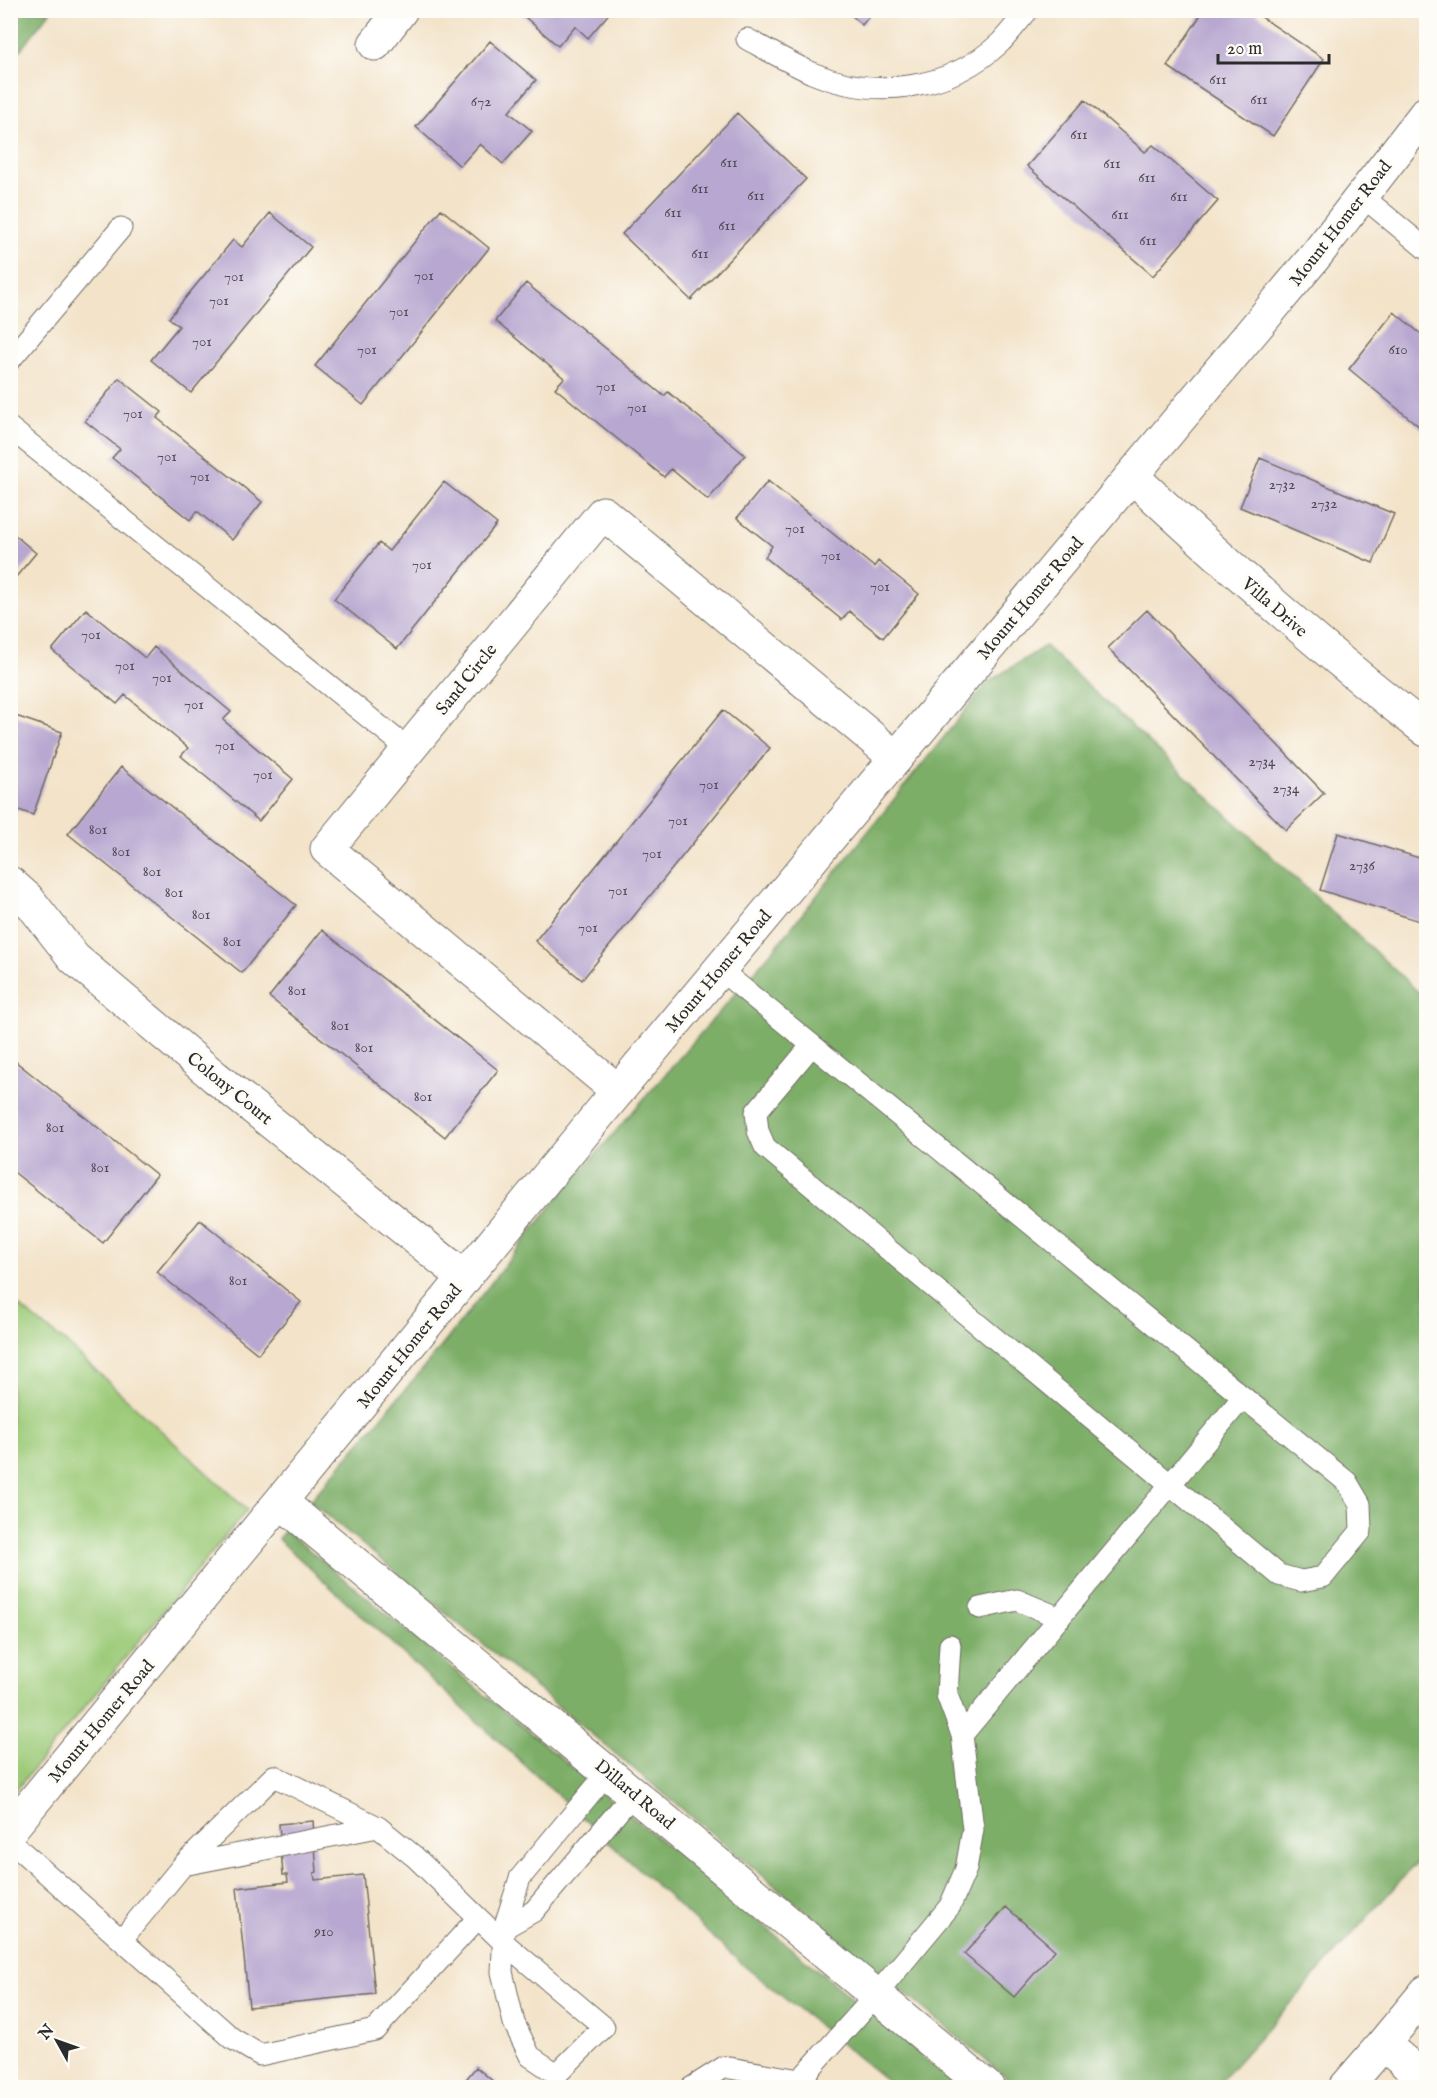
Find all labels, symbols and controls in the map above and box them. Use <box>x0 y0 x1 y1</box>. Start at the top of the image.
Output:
scale bar <box>1218 27 1329 65</box>
text: 20 m <box>1227 38 1262 61</box>
house number: 611 <box>1209 70 1227 89</box>
house number: 611 <box>1250 90 1268 109</box>
house number: 672 <box>471 92 491 111</box>
house number: 611 <box>1070 125 1088 144</box>
house number: 611 <box>720 153 738 172</box>
house number: 611 <box>1103 154 1121 173</box>
street label: Mount Homer Road <box>1285 156 1398 292</box>
house number: 611 <box>1138 168 1156 187</box>
house number: 611 <box>691 179 709 198</box>
house number: 611 <box>747 186 765 205</box>
house number: 611 <box>1170 187 1188 206</box>
house number: 611 <box>664 203 682 222</box>
house number: 611 <box>1111 205 1129 224</box>
house number: 611 <box>718 216 736 235</box>
house number: 611 <box>1139 231 1157 250</box>
house number: 611 <box>691 244 709 263</box>
house number: 701 <box>414 266 434 285</box>
house number: 701 <box>224 267 244 286</box>
house number: 701 <box>209 291 229 310</box>
house number: 701 <box>389 302 409 321</box>
house number: 701 <box>192 332 212 351</box>
house number: 701 <box>357 340 377 359</box>
house number: 610 <box>1388 340 1408 359</box>
house number: 701 <box>596 377 616 396</box>
house number: 701 <box>627 398 647 417</box>
house number: 701 <box>123 404 143 423</box>
house number: 701 <box>157 447 177 466</box>
house number: 701 <box>190 467 210 486</box>
house number: 2732 <box>1269 475 1295 494</box>
house number: 2732 <box>1311 494 1337 513</box>
house number: 701 <box>785 519 805 538</box>
street label: Mount Homer Road <box>973 532 1090 665</box>
house number: 701 <box>821 546 841 565</box>
house number: 701 <box>412 555 432 574</box>
street label: Villa Drive <box>1235 573 1312 643</box>
house number: 701 <box>870 577 890 596</box>
house number: 701 <box>81 625 101 644</box>
street label: Sand Circle <box>431 640 503 720</box>
house number: 701 <box>115 656 135 675</box>
house number: 701 <box>152 668 172 687</box>
house number: 701 <box>184 695 204 714</box>
house number: 701 <box>215 736 235 755</box>
house number: 2734 <box>1249 752 1276 771</box>
house number: 701 <box>253 765 273 784</box>
house number: 701 <box>699 775 719 794</box>
house number: 2734 <box>1273 779 1300 798</box>
house number: 701 <box>668 811 688 830</box>
house number: 801 <box>89 820 107 839</box>
house number: 801 <box>112 842 130 861</box>
house number: 701 <box>642 844 662 863</box>
house number: 2736 <box>1349 856 1376 875</box>
house number: 801 <box>143 862 161 881</box>
house number: 701 <box>608 881 628 900</box>
house number: 801 <box>165 883 183 902</box>
house number: 801 <box>192 905 210 924</box>
street label: Mount Homer Road <box>661 905 778 1038</box>
house number: 701 <box>578 918 598 937</box>
house number: 801 <box>223 932 241 951</box>
house number: 801 <box>288 981 306 1000</box>
house number: 801 <box>331 1016 349 1035</box>
house number: 801 <box>355 1038 373 1057</box>
street label: Colony Court <box>181 1048 277 1131</box>
house number: 801 <box>414 1087 432 1106</box>
house number: 801 <box>46 1118 64 1137</box>
house number: 801 <box>91 1158 109 1177</box>
house number: 801 <box>229 1271 247 1290</box>
street label: Mount Homer Road <box>353 1280 468 1414</box>
street label: Mount Homer Road <box>44 1655 161 1788</box>
street label: Dillard Road <box>589 1755 679 1836</box>
house number: 910 <box>313 1922 334 1941</box>
north arrow <box>27 2011 87 2071</box>
text: N <box>34 2021 59 2045</box>

